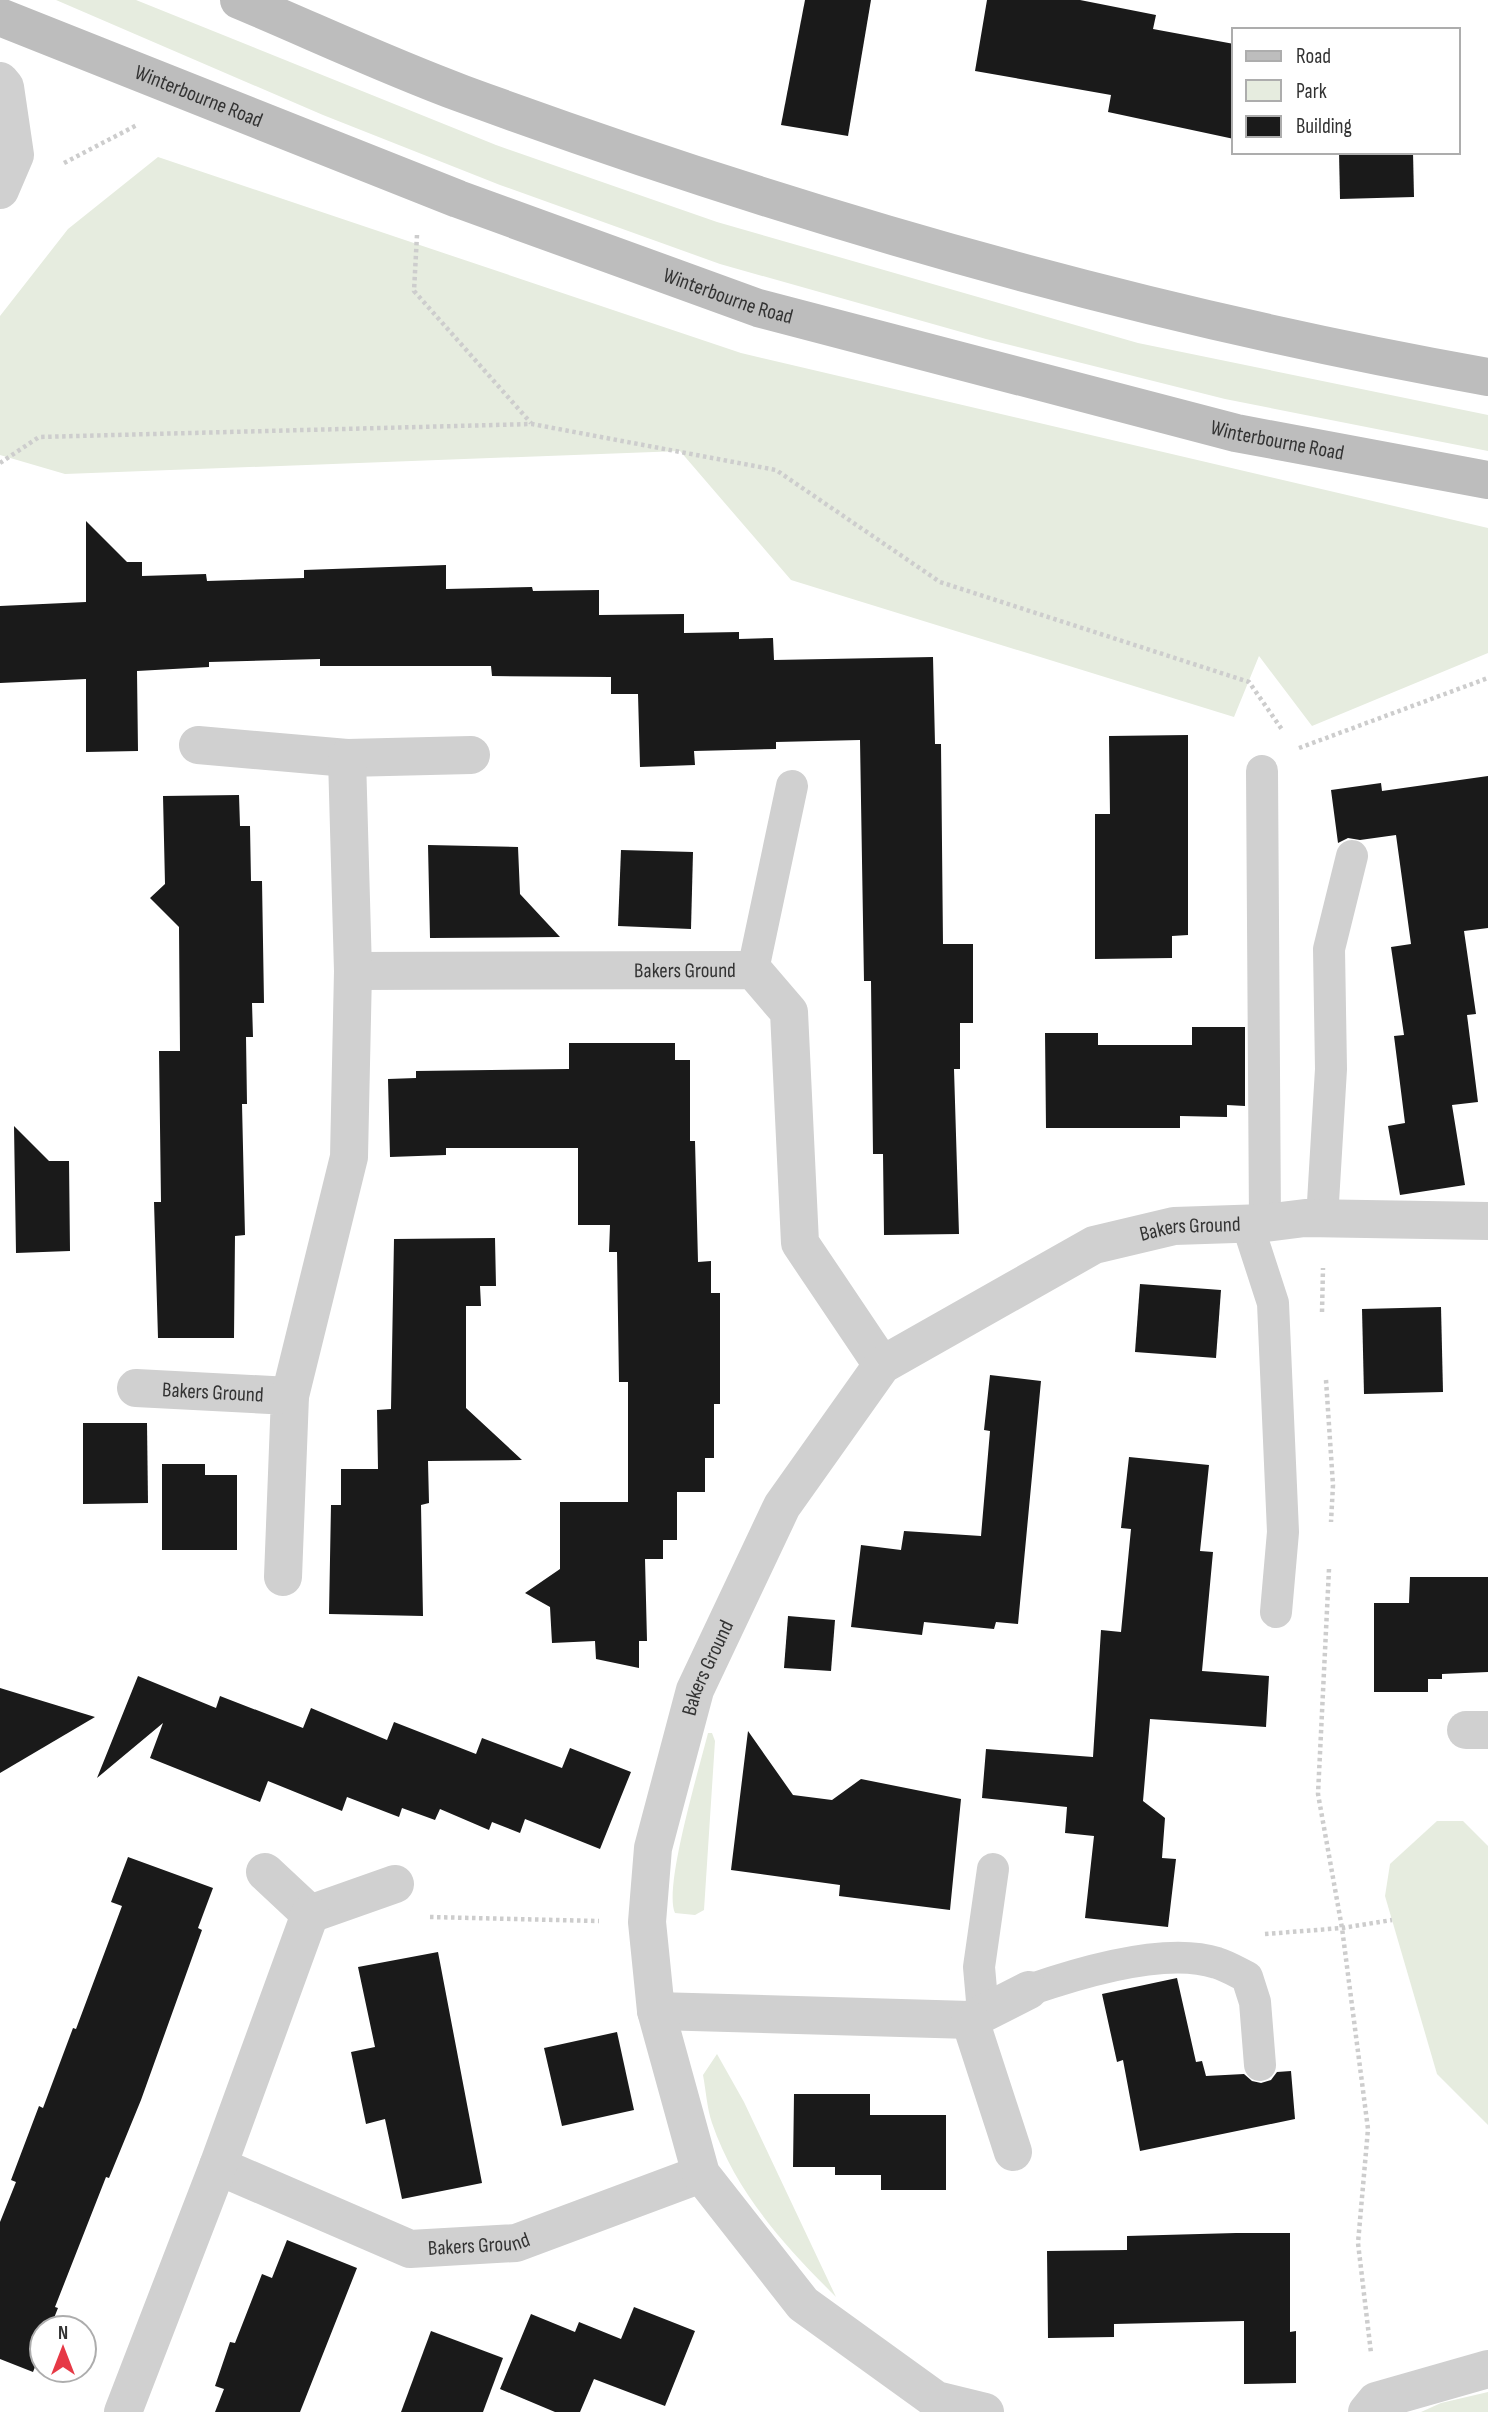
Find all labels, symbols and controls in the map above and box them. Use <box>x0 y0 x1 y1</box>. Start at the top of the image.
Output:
legend <box>1232 28 1460 154</box>
text: Road <box>1296 44 1331 69</box>
street label: Winterbourne Road <box>131 60 266 133</box>
text: Park <box>1296 79 1327 104</box>
text: Building <box>1296 114 1352 139</box>
street label: Winterbourne Road <box>660 263 796 330</box>
street label: Winterbourne Road <box>1208 415 1346 466</box>
street label: Bakers Ground <box>634 958 736 983</box>
street label: Bakers Ground <box>1137 1212 1241 1247</box>
street label: Bakers Ground <box>161 1377 264 1408</box>
street label: Bakers Ground <box>677 1616 739 1718</box>
street label: Bakers Ground <box>427 2227 533 2261</box>
north arrow <box>28 2314 98 2384</box>
text: N <box>58 2322 68 2345</box>

